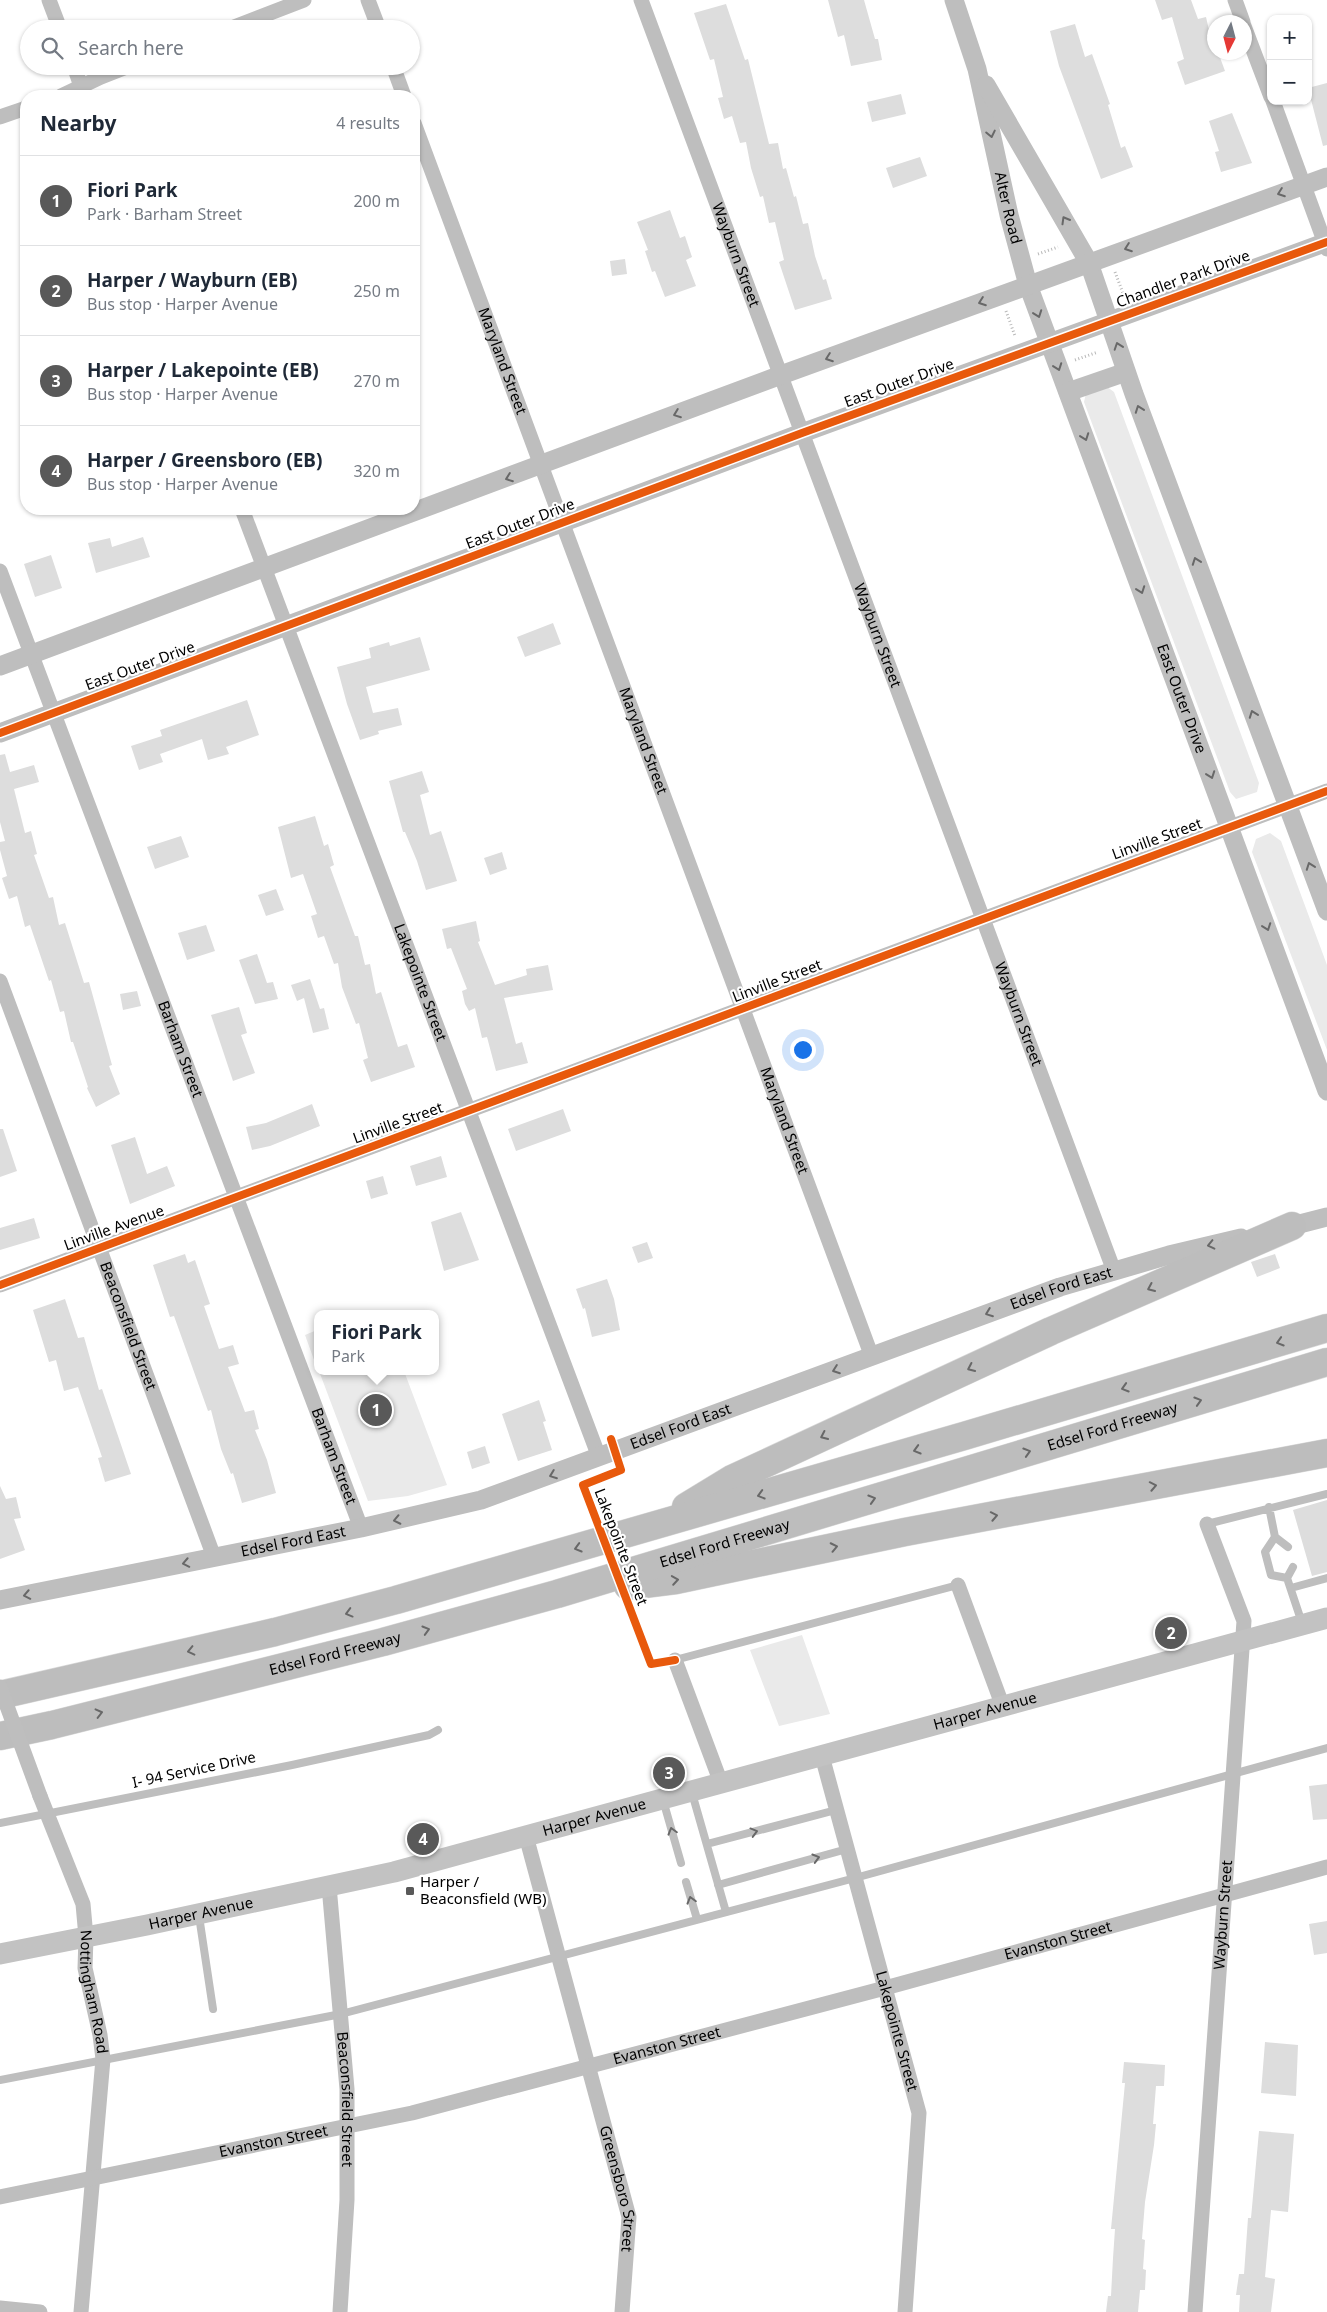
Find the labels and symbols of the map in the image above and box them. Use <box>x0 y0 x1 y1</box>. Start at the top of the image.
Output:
north arrow <box>1207 15 1252 60</box>
one-way arrow <box>985 129 996 138</box>
street label: Alter Road <box>991 170 1027 246</box>
one-way arrow <box>1277 187 1286 197</box>
street label: Wayburn Street <box>708 200 765 310</box>
one-way arrow <box>1061 217 1071 226</box>
one-way arrow <box>1125 242 1133 252</box>
street label: Chandler Park Drive <box>1113 245 1252 312</box>
one-way arrow <box>978 296 987 306</box>
street label: Maryland Street <box>474 305 532 418</box>
one-way arrow <box>1032 309 1043 318</box>
one-way arrow <box>1113 343 1123 351</box>
one-way arrow <box>826 352 834 362</box>
street label: East Outer Drive <box>841 353 956 411</box>
one-way arrow <box>1052 362 1062 371</box>
one-way arrow <box>1135 405 1145 414</box>
one-way arrow <box>673 408 682 419</box>
one-way arrow <box>1079 433 1089 441</box>
one-way arrow <box>505 472 513 482</box>
street label: East Outer Drive <box>462 493 577 553</box>
one-way arrow <box>1192 558 1202 566</box>
street label: Wayburn Street <box>850 580 907 690</box>
one-way arrow <box>1135 585 1146 594</box>
street label: East Outer Drive <box>82 636 197 694</box>
street label: East Outer Drive <box>1153 641 1212 756</box>
street label: Maryland Street <box>615 684 673 797</box>
one-way arrow <box>1249 710 1259 718</box>
one-way arrow <box>1204 770 1215 779</box>
street label: Linville Street <box>1109 812 1205 864</box>
one-way arrow <box>1306 862 1316 871</box>
street label: Lakepointe Street <box>390 921 453 1044</box>
one-way arrow <box>1261 922 1271 931</box>
street label: Linville Street <box>729 954 825 1006</box>
street label: Wayburn Street <box>991 959 1048 1069</box>
street label: Barham Street <box>154 998 209 1101</box>
your location <box>790 1037 816 1063</box>
street label: Maryland Street <box>756 1064 814 1177</box>
street label: Linville Street <box>350 1096 446 1148</box>
street label: Linville Avenue <box>61 1200 167 1254</box>
one-way arrow <box>1206 1239 1215 1250</box>
street label: Beaconsfield Street <box>96 1258 162 1393</box>
street label: Edsel Ford East <box>1007 1261 1115 1314</box>
one-way arrow <box>1147 1281 1156 1292</box>
one-way arrow <box>985 1307 993 1317</box>
one-way arrow <box>1277 1336 1285 1346</box>
one-way arrow <box>967 1362 976 1373</box>
one-way arrow <box>833 1364 841 1374</box>
one-way arrow <box>1121 1383 1129 1393</box>
pin: 1 <box>360 1391 392 1429</box>
one-way arrow <box>1193 1396 1201 1406</box>
street label: Edsel Ford Freeway <box>1045 1397 1180 1455</box>
street label: Edsel Ford East <box>627 1398 734 1453</box>
street label: Barham Street <box>307 1405 362 1508</box>
one-way arrow <box>820 1430 829 1441</box>
one-way arrow <box>913 1444 921 1454</box>
one-way arrow <box>1023 1447 1031 1457</box>
one-way arrow <box>549 1469 558 1479</box>
one-way arrow <box>1149 1481 1158 1491</box>
street label: Lakepointe Street <box>590 1485 654 1609</box>
one-way arrow <box>756 1489 765 1500</box>
one-way arrow <box>867 1494 875 1504</box>
one-way arrow <box>989 1511 998 1521</box>
street label: Edsel Ford Freeway <box>657 1513 792 1572</box>
one-way arrow <box>393 1514 402 1525</box>
street label: Edsel Ford East <box>239 1520 348 1561</box>
one-way arrow <box>575 1542 583 1552</box>
one-way arrow <box>830 1542 839 1553</box>
one-way arrow <box>182 1557 191 1567</box>
one-way arrow <box>671 1575 679 1585</box>
one-way arrow <box>23 1589 31 1599</box>
one-way arrow <box>346 1607 354 1617</box>
pin: 2 <box>1155 1614 1187 1652</box>
street label: Edsel Ford Freeway <box>267 1626 403 1679</box>
one-way arrow <box>421 1626 430 1636</box>
one-way arrow <box>187 1645 196 1656</box>
street label: Harper Avenue <box>931 1687 1039 1734</box>
one-way arrow <box>94 1709 102 1719</box>
street label: I- 94 Service Drive <box>130 1746 257 1792</box>
pin: 3 <box>653 1754 685 1792</box>
street label: Harper Avenue <box>540 1793 648 1840</box>
pin: 4 <box>407 1820 439 1858</box>
one-way arrow <box>667 1827 678 1835</box>
one-way arrow <box>749 1827 757 1837</box>
one-way arrow <box>811 1853 819 1863</box>
street label: Wayburn Street <box>1208 1859 1236 1970</box>
place label: Harper / Beaconsfield (WB) <box>420 1871 547 1908</box>
marker: Harper / Beaconsfield (WB) <box>404 1885 416 1897</box>
street label: Harper Avenue <box>147 1892 255 1933</box>
one-way arrow <box>687 1897 697 1905</box>
street label: Evanston Street <box>1002 1915 1114 1964</box>
street label: Nottingham Road <box>76 1929 113 2055</box>
street label: Lakepointe Street <box>872 1968 924 2094</box>
street label: Evanston Street <box>611 2021 723 2068</box>
street label: Beaconsfield Street <box>333 2031 358 2168</box>
street label: Evanston Street <box>217 2119 330 2161</box>
street label: Greensboro Street <box>596 2123 640 2253</box>

